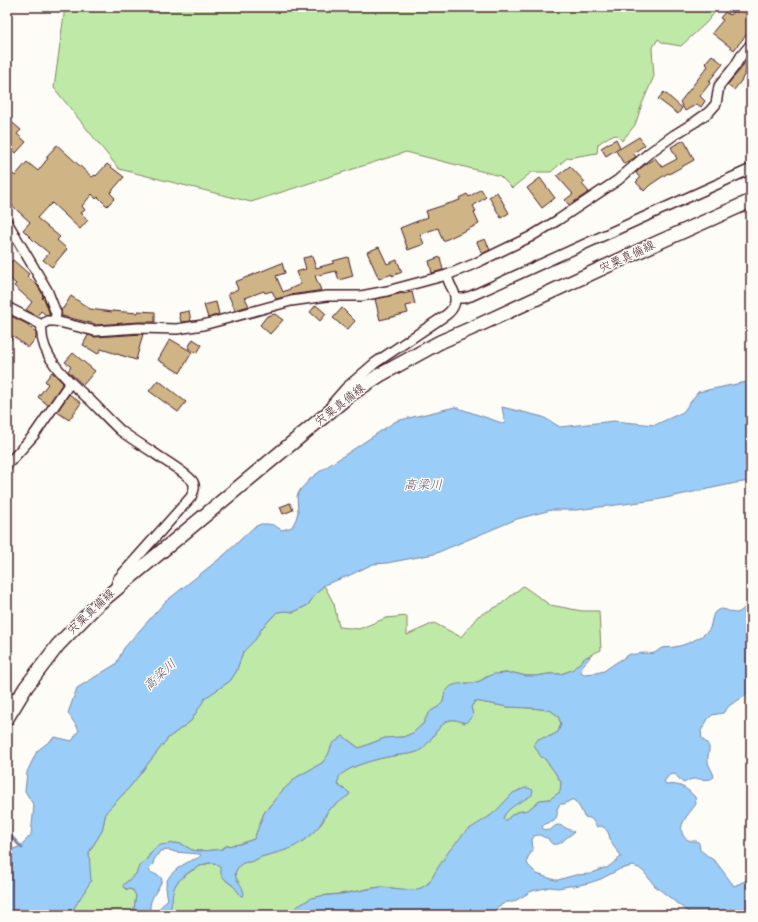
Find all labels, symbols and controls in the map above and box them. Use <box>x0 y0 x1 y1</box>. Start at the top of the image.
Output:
street label: 宍粟真備線 <box>597 238 657 276</box>
street label: 宍粟真備線 <box>312 381 368 429</box>
water label: 高梁川 <box>403 477 443 493</box>
street label: 宍粟真備線 <box>64 586 118 638</box>
water label: 高梁川 <box>140 656 180 694</box>

